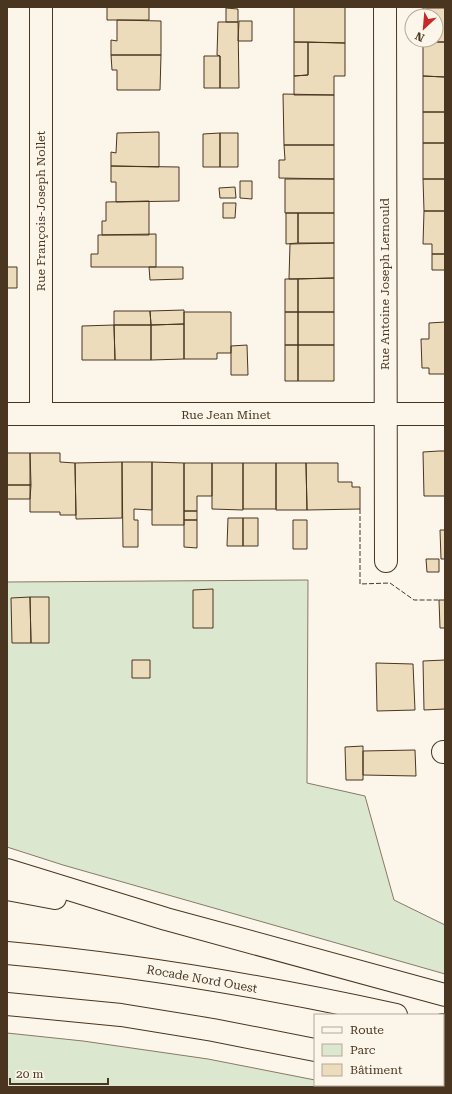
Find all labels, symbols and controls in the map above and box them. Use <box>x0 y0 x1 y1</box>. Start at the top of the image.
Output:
north arrow <box>404 8 444 48</box>
text: N <box>413 29 426 44</box>
street label: Rue François-Joseph Nollet <box>34 130 48 291</box>
street label: Rue Antoine Joseph Lernould <box>378 198 392 370</box>
street label: Rue Jean Minet <box>181 408 271 422</box>
street label: Rocade Nord Ouest <box>146 962 259 996</box>
legend <box>314 1014 444 1086</box>
text: Route <box>350 1023 384 1037</box>
text: Parc <box>350 1043 376 1057</box>
scale bar <box>10 1060 108 1086</box>
text: Bâtiment <box>350 1063 403 1077</box>
text: 20 m <box>16 1067 43 1081</box>

